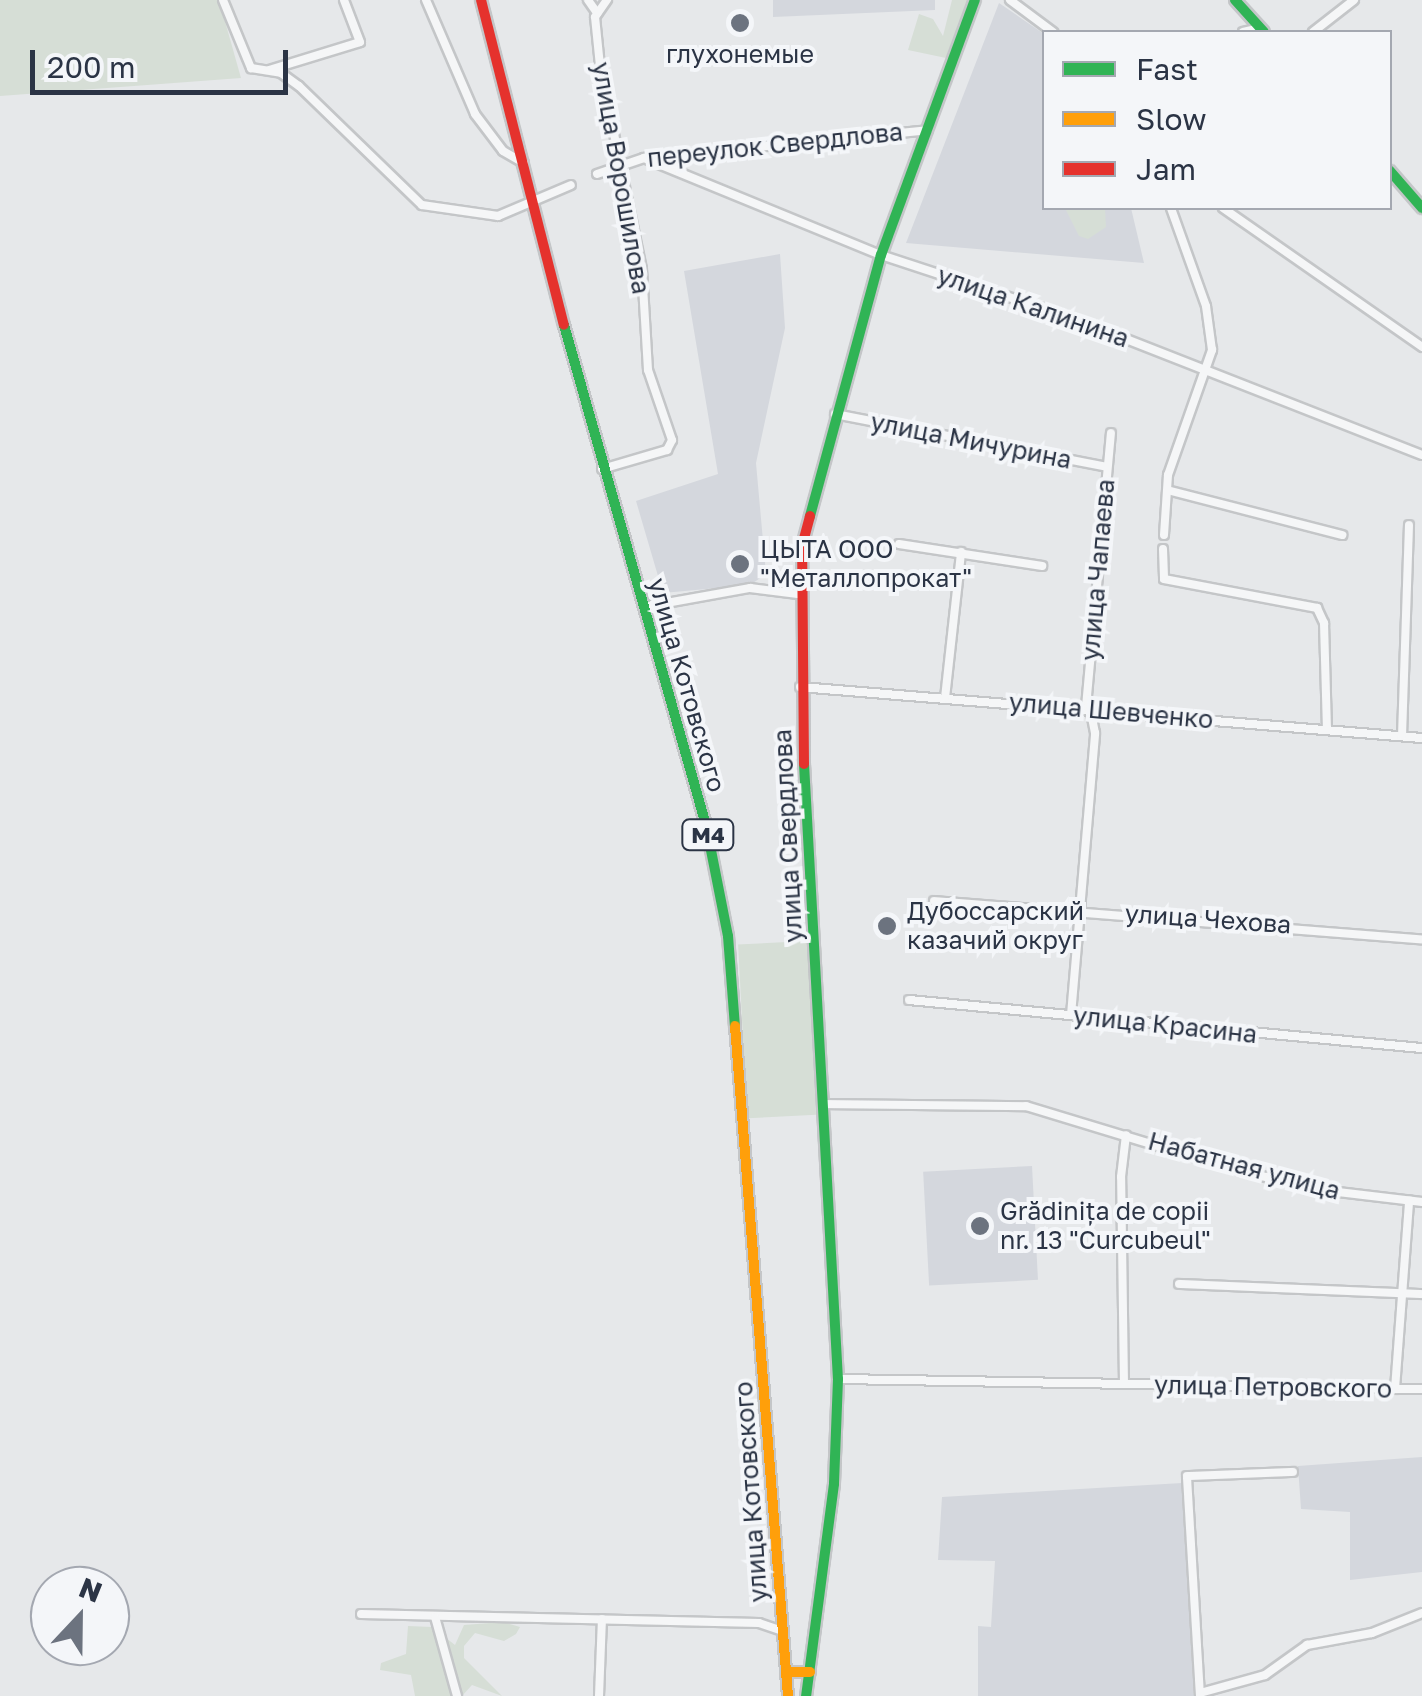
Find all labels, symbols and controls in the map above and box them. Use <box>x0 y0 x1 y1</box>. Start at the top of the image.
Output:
marker: глухонемые <box>729 12 751 34</box>
scale bar <box>35 30 292 92</box>
legend <box>1042 30 1392 210</box>
place label: глухонемые <box>666 39 814 69</box>
text: 200 m <box>47 49 136 85</box>
text: Fast <box>1136 51 1198 87</box>
street label: улица Ворошилова <box>586 60 656 296</box>
text: Slow <box>1136 101 1207 137</box>
street label: переулок Свердлова <box>646 117 904 173</box>
text: Jam <box>1136 151 1196 187</box>
street label: улица Калинина <box>933 260 1133 354</box>
street label: улица Мичурина <box>868 407 1074 475</box>
street label: улица Чапаева <box>1075 478 1121 662</box>
place label: ЦЫТА ООО "Металлопрокат" <box>760 535 972 594</box>
marker: ЦЫТА ООО "Металлопрокат" <box>729 553 751 575</box>
street label: улица Котовского <box>642 575 732 795</box>
street label: улица Шевченко <box>1008 687 1214 735</box>
street label: улица Свердлова <box>767 728 809 944</box>
road number: M4 <box>680 818 736 852</box>
place label: Дубоссарский казачий округ <box>907 897 1084 956</box>
street label: улица Чехова <box>1124 898 1292 940</box>
marker: Дубоссарский казачий округ <box>876 915 898 937</box>
street label: улица Красина <box>1072 1000 1258 1050</box>
street label: Набатная улица <box>1145 1126 1343 1206</box>
place label: Grădinița de copii nr. 13 "Curcubeul" <box>1000 1197 1211 1256</box>
marker: Grădinița de copii nr. 13 "Curcubeul" <box>969 1215 991 1237</box>
street label: улица Петровского <box>1154 1370 1392 1404</box>
street label: улица Котовского <box>728 1381 774 1603</box>
north arrow <box>30 1566 130 1666</box>
text: N <box>75 1570 107 1609</box>

